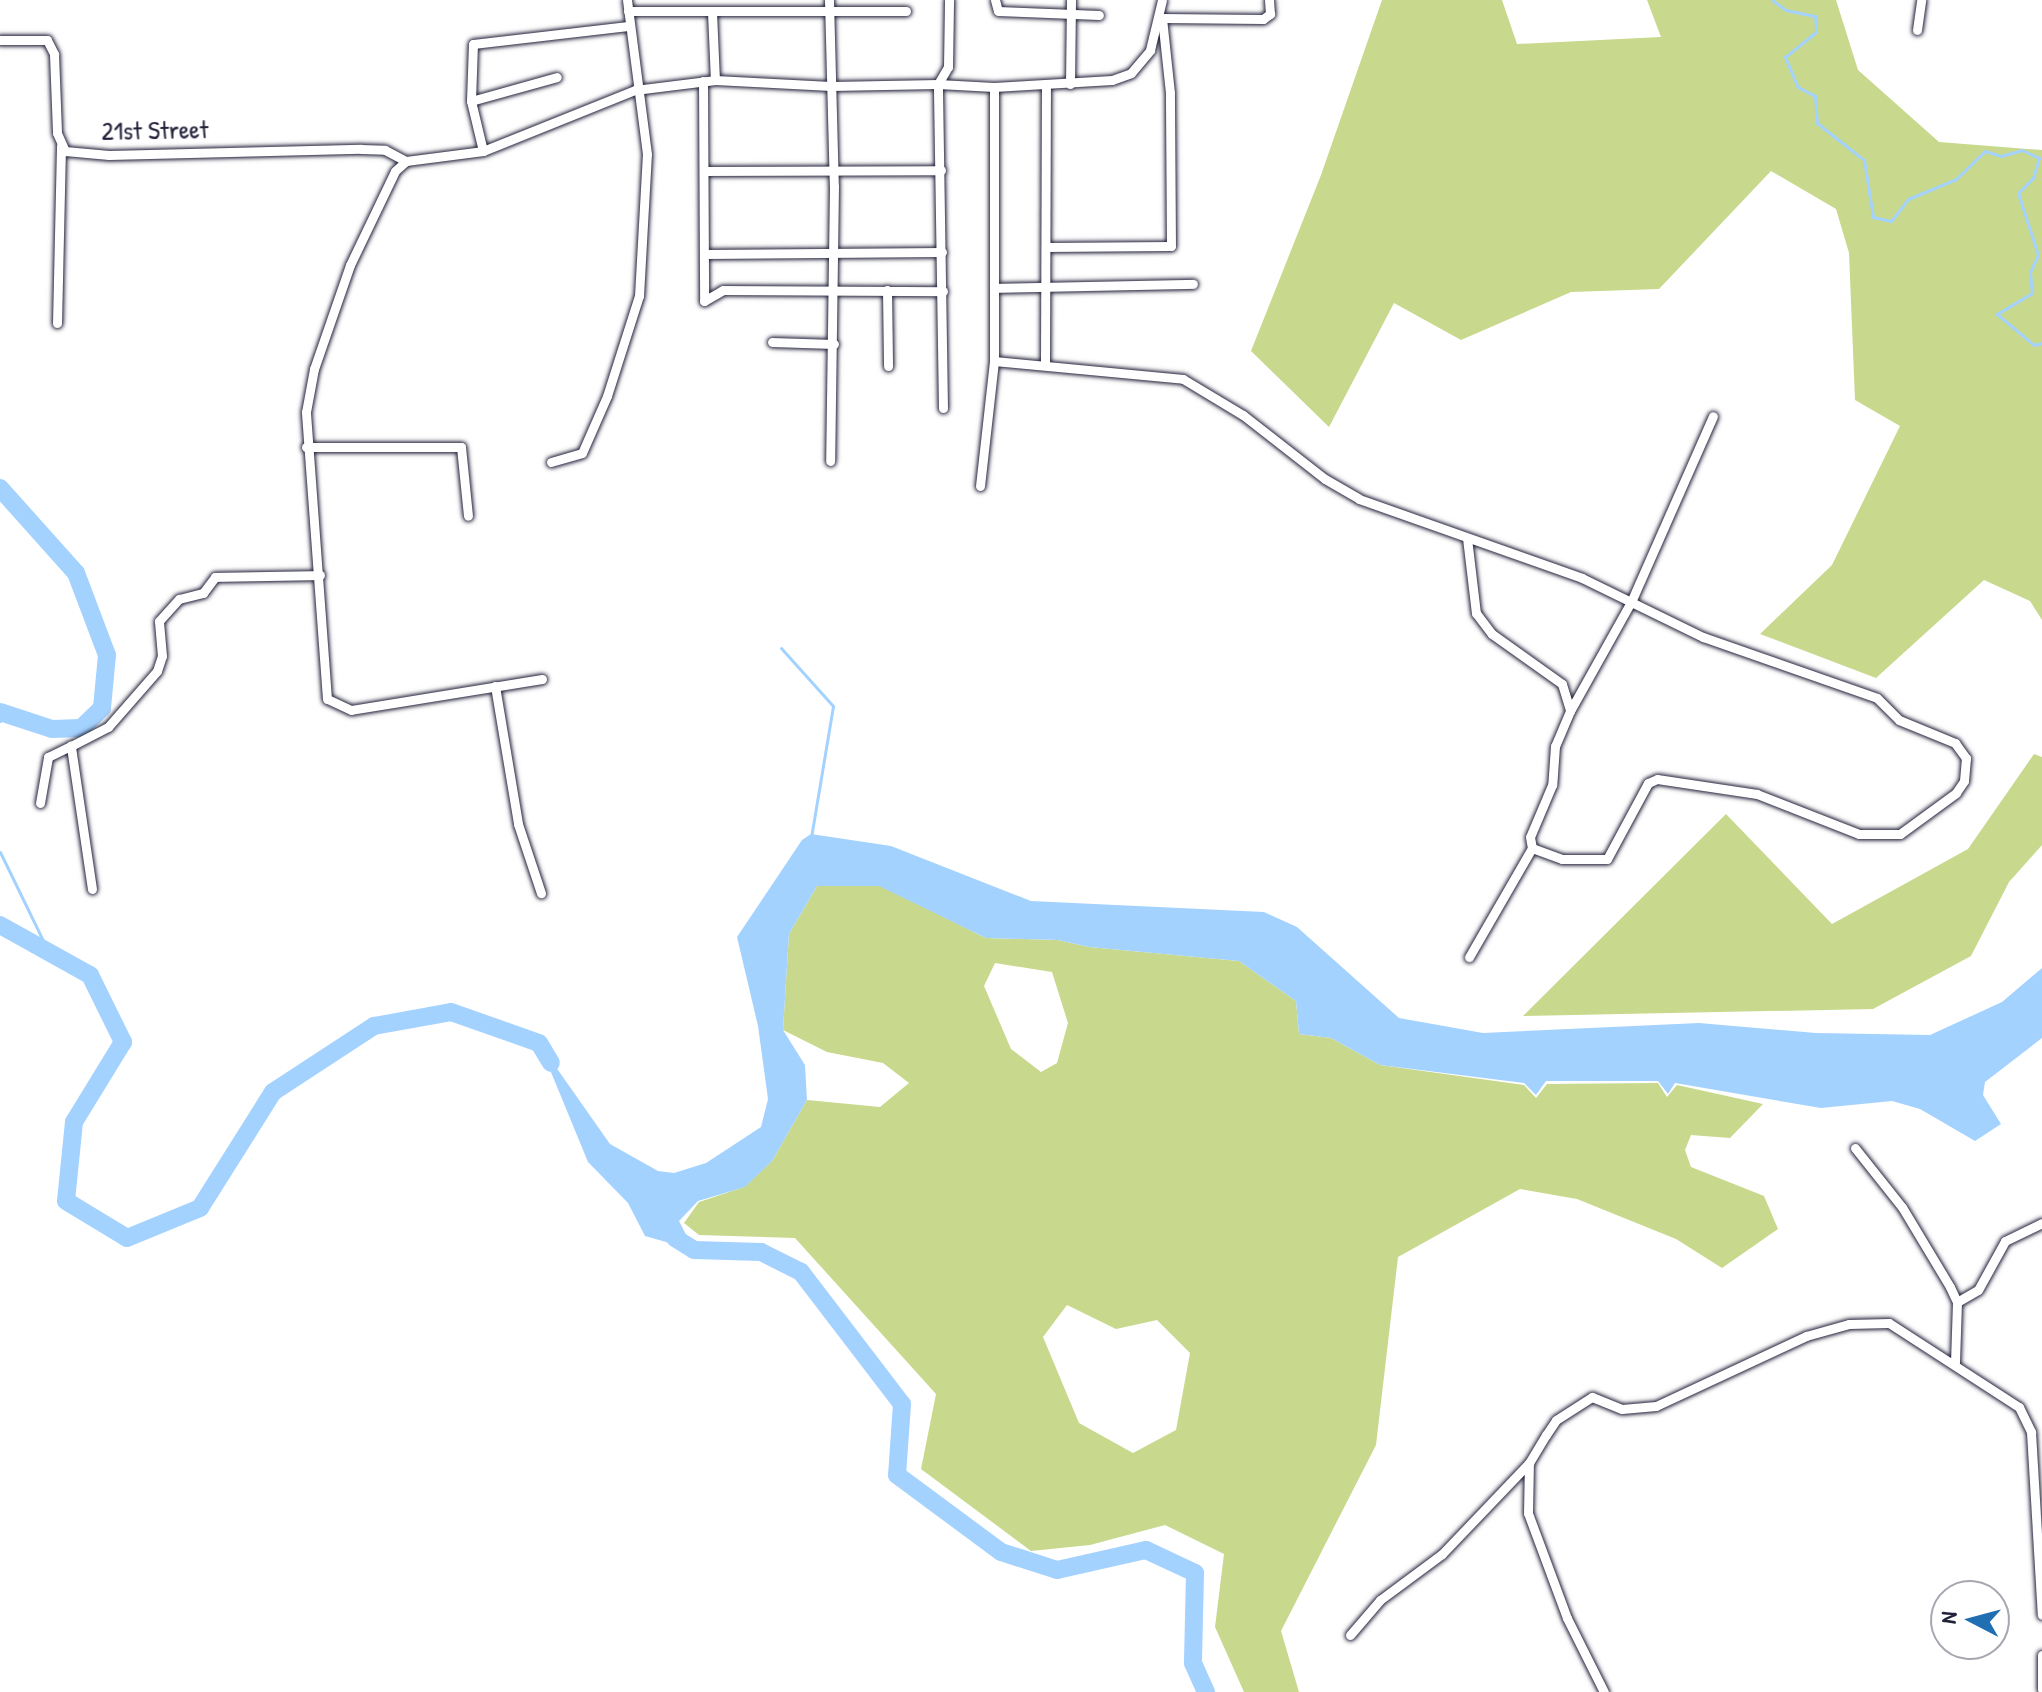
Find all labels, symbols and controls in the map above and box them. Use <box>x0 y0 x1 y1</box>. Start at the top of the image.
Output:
street label: 21st Street <box>101 113 209 147</box>
north arrow <box>1930 1580 2010 1660</box>
text: N <box>1933 1610 1964 1625</box>

